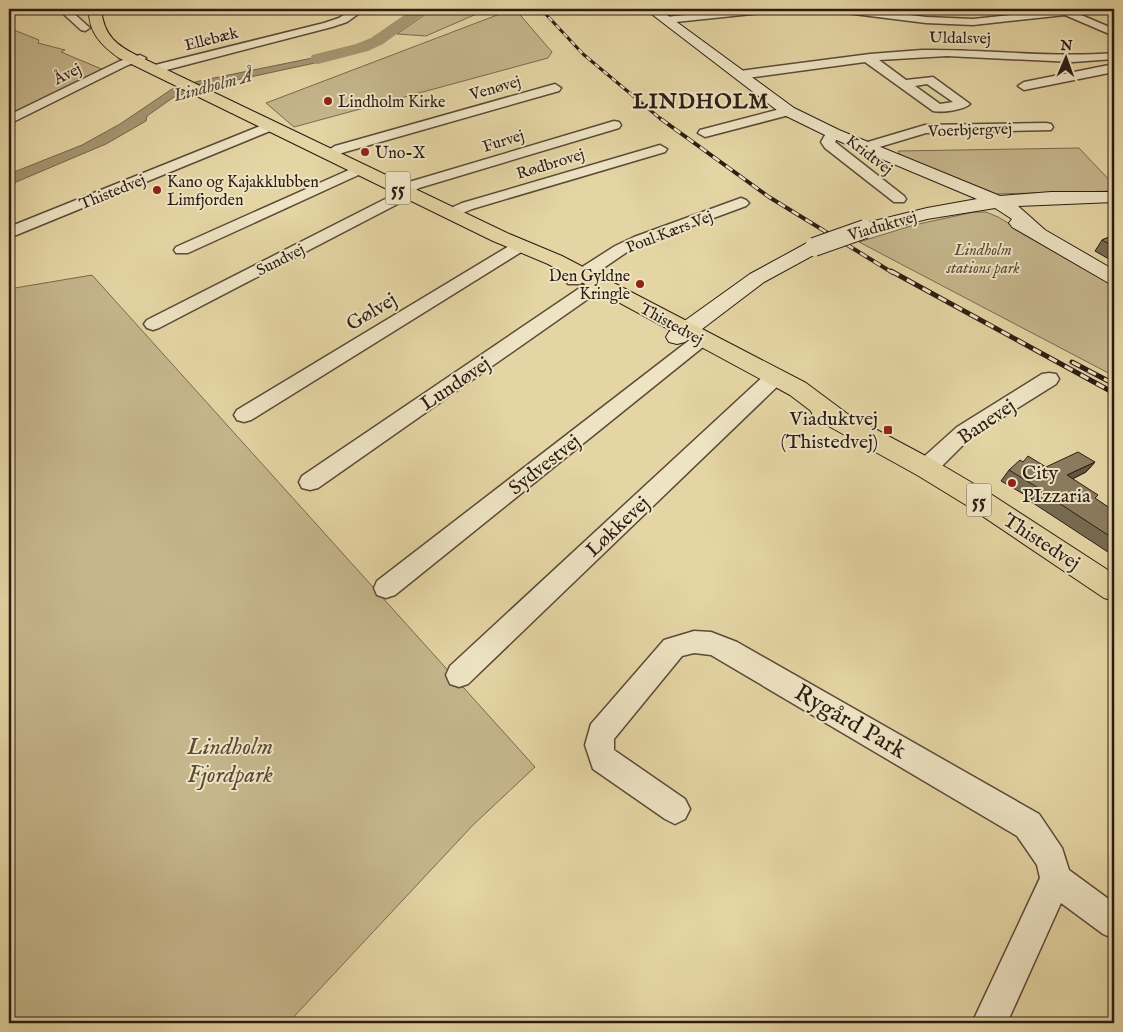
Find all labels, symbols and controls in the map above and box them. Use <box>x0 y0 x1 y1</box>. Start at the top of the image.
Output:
street label: Ellebæk <box>182 24 241 56</box>
street label: Uldalsvej <box>929 28 991 50</box>
north arrow <box>1040 32 1090 82</box>
text: N <box>1059 37 1073 55</box>
street label: Åvej <box>49 58 85 91</box>
water label: Lindholm Å <box>170 64 257 108</box>
street label: Venøvej <box>467 72 523 106</box>
district label: LINDHOLM <box>633 89 769 116</box>
place label: Lindholm Kirke <box>338 93 445 113</box>
marker: Lindholm Kirke <box>322 95 334 107</box>
street label: Voerbjergvej <box>927 120 1012 142</box>
street label: Furvej <box>480 126 527 158</box>
street label: Kridtvej <box>841 131 896 180</box>
place label: Uno-X <box>375 144 426 164</box>
street label: Rødbrovej <box>514 145 587 185</box>
marker: Uno-X <box>359 146 371 158</box>
street label: Thistedvej <box>77 171 149 215</box>
road number: 55 <box>386 172 410 204</box>
place label: Kano og Kajakklubben Limfjorden <box>167 173 319 211</box>
marker: Kano og Kajakklubben Limfjorden <box>151 184 163 196</box>
street label: Poul Kærs Vej <box>623 207 716 259</box>
street label: Viaduktvej <box>845 208 919 247</box>
street label: Sundvej <box>253 240 308 281</box>
park label: Lindholm stations park <box>945 241 1020 279</box>
place label: Den Gyldne Kringle <box>549 267 630 305</box>
marker: Den Gyldne Kringle <box>634 278 646 290</box>
street label: Gølvej <box>342 288 402 337</box>
street label: Thistedvej <box>636 299 706 350</box>
street label: Lundøvej <box>416 352 496 417</box>
street label: Banevej <box>953 394 1021 451</box>
place label: Viaduktvej (Thistedvej) <box>781 407 878 455</box>
marker: Viaduktvej (Thistedvej) <box>882 424 894 436</box>
street label: Sydvestvej <box>504 429 586 501</box>
place label: City PIzzaria <box>1022 461 1091 509</box>
marker: City PIzzaria <box>1006 477 1018 489</box>
road number: 55 <box>966 484 992 516</box>
street label: Løkkevej <box>581 491 655 563</box>
street label: Thistedvej <box>998 508 1084 576</box>
street label: Rygård Park <box>789 678 912 767</box>
park label: Lindholm Fjordpark <box>186 732 273 791</box>

